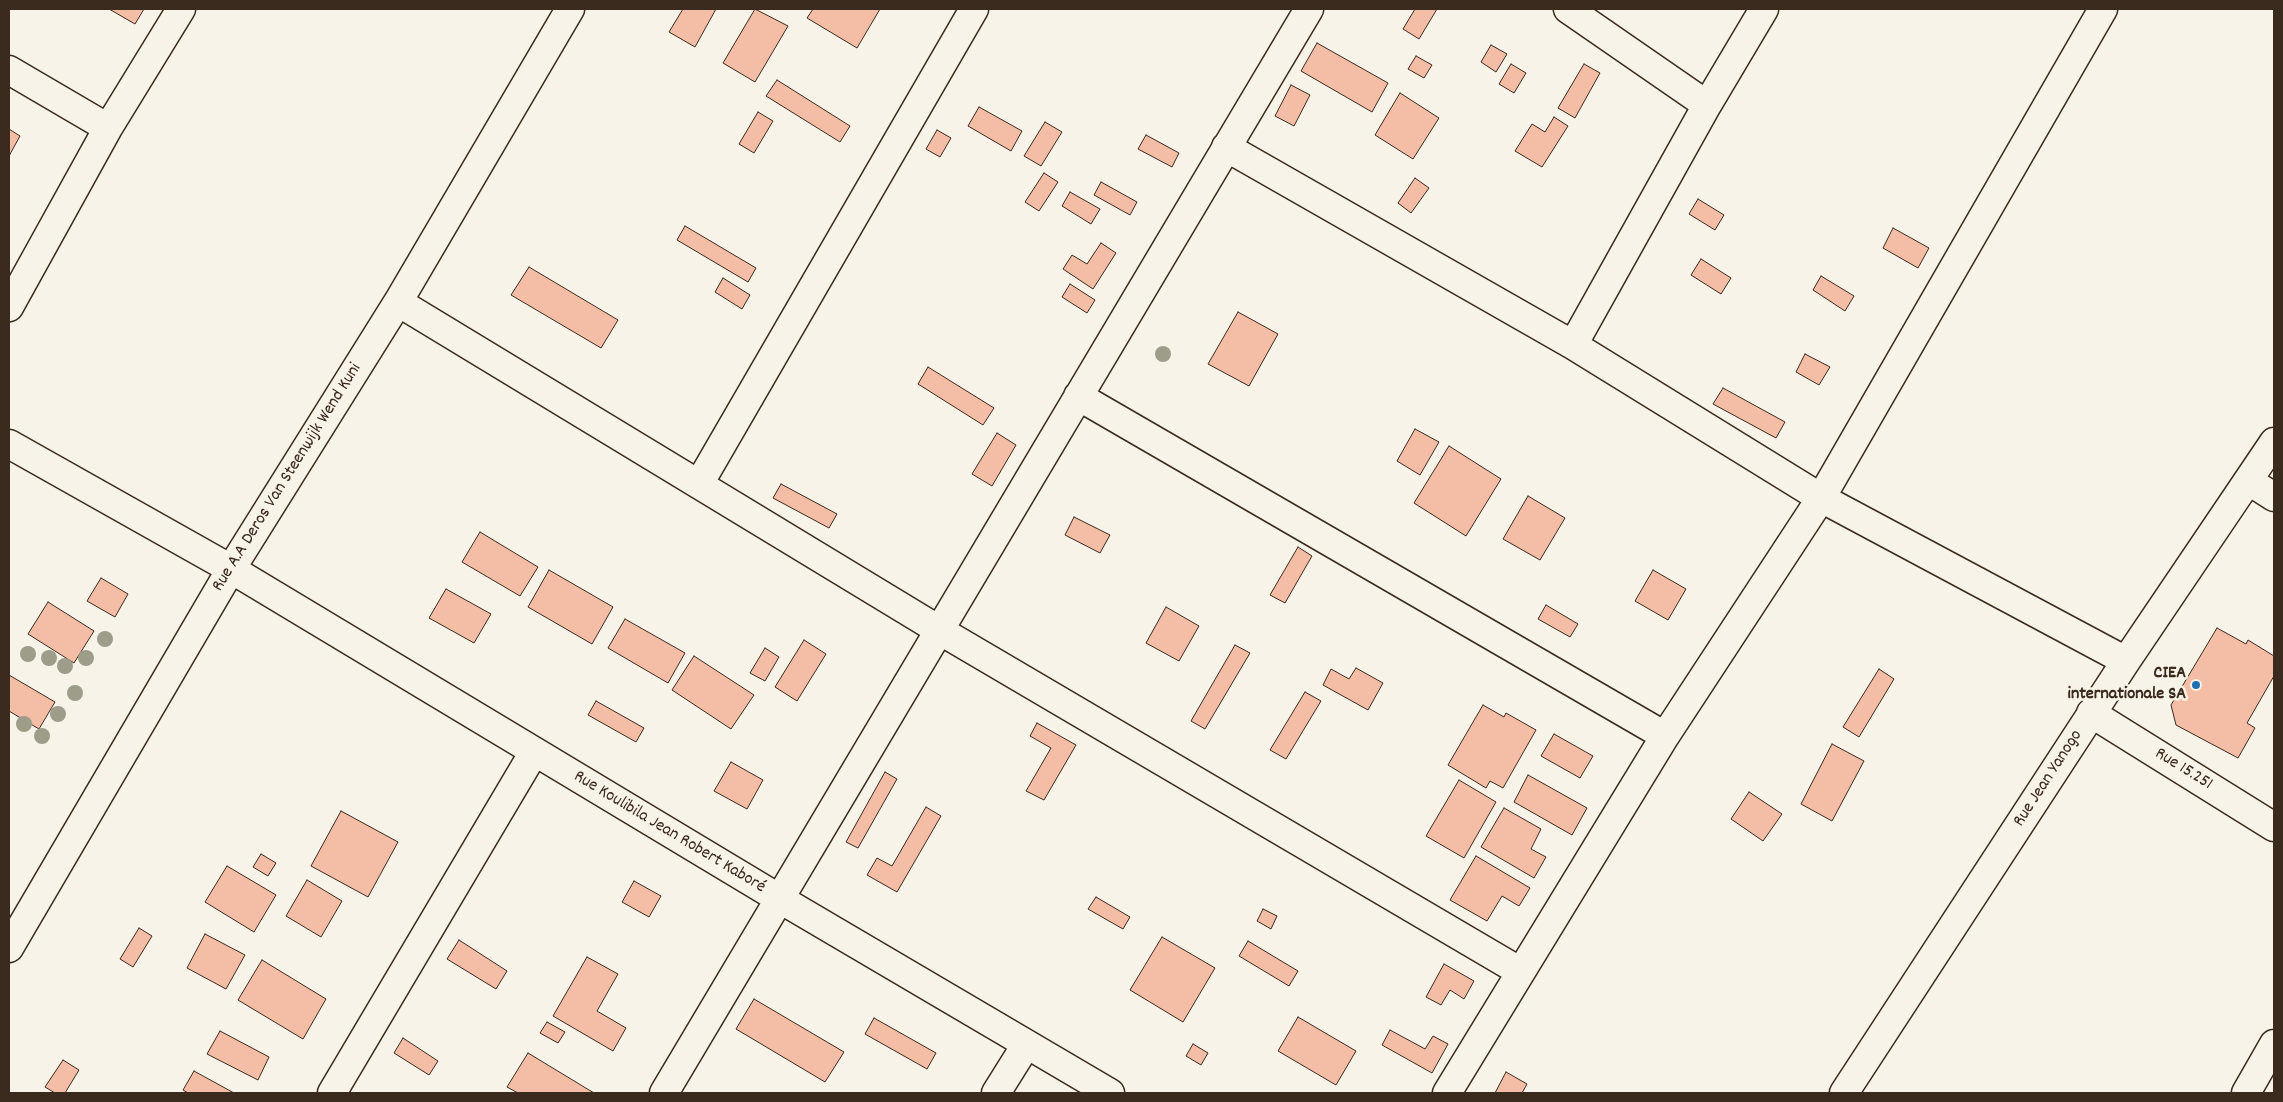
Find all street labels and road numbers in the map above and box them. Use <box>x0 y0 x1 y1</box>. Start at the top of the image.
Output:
street label: Rue A.A Deros Van Steenwijk Wend Kuni <box>209 360 367 596</box>
street label: Rue Jean Yanogo <box>2010 727 2088 831</box>
street label: Rue 15.251 <box>2150 744 2216 796</box>
street label: Rue Koulibila Jean Robert Kaboré <box>569 767 769 899</box>

